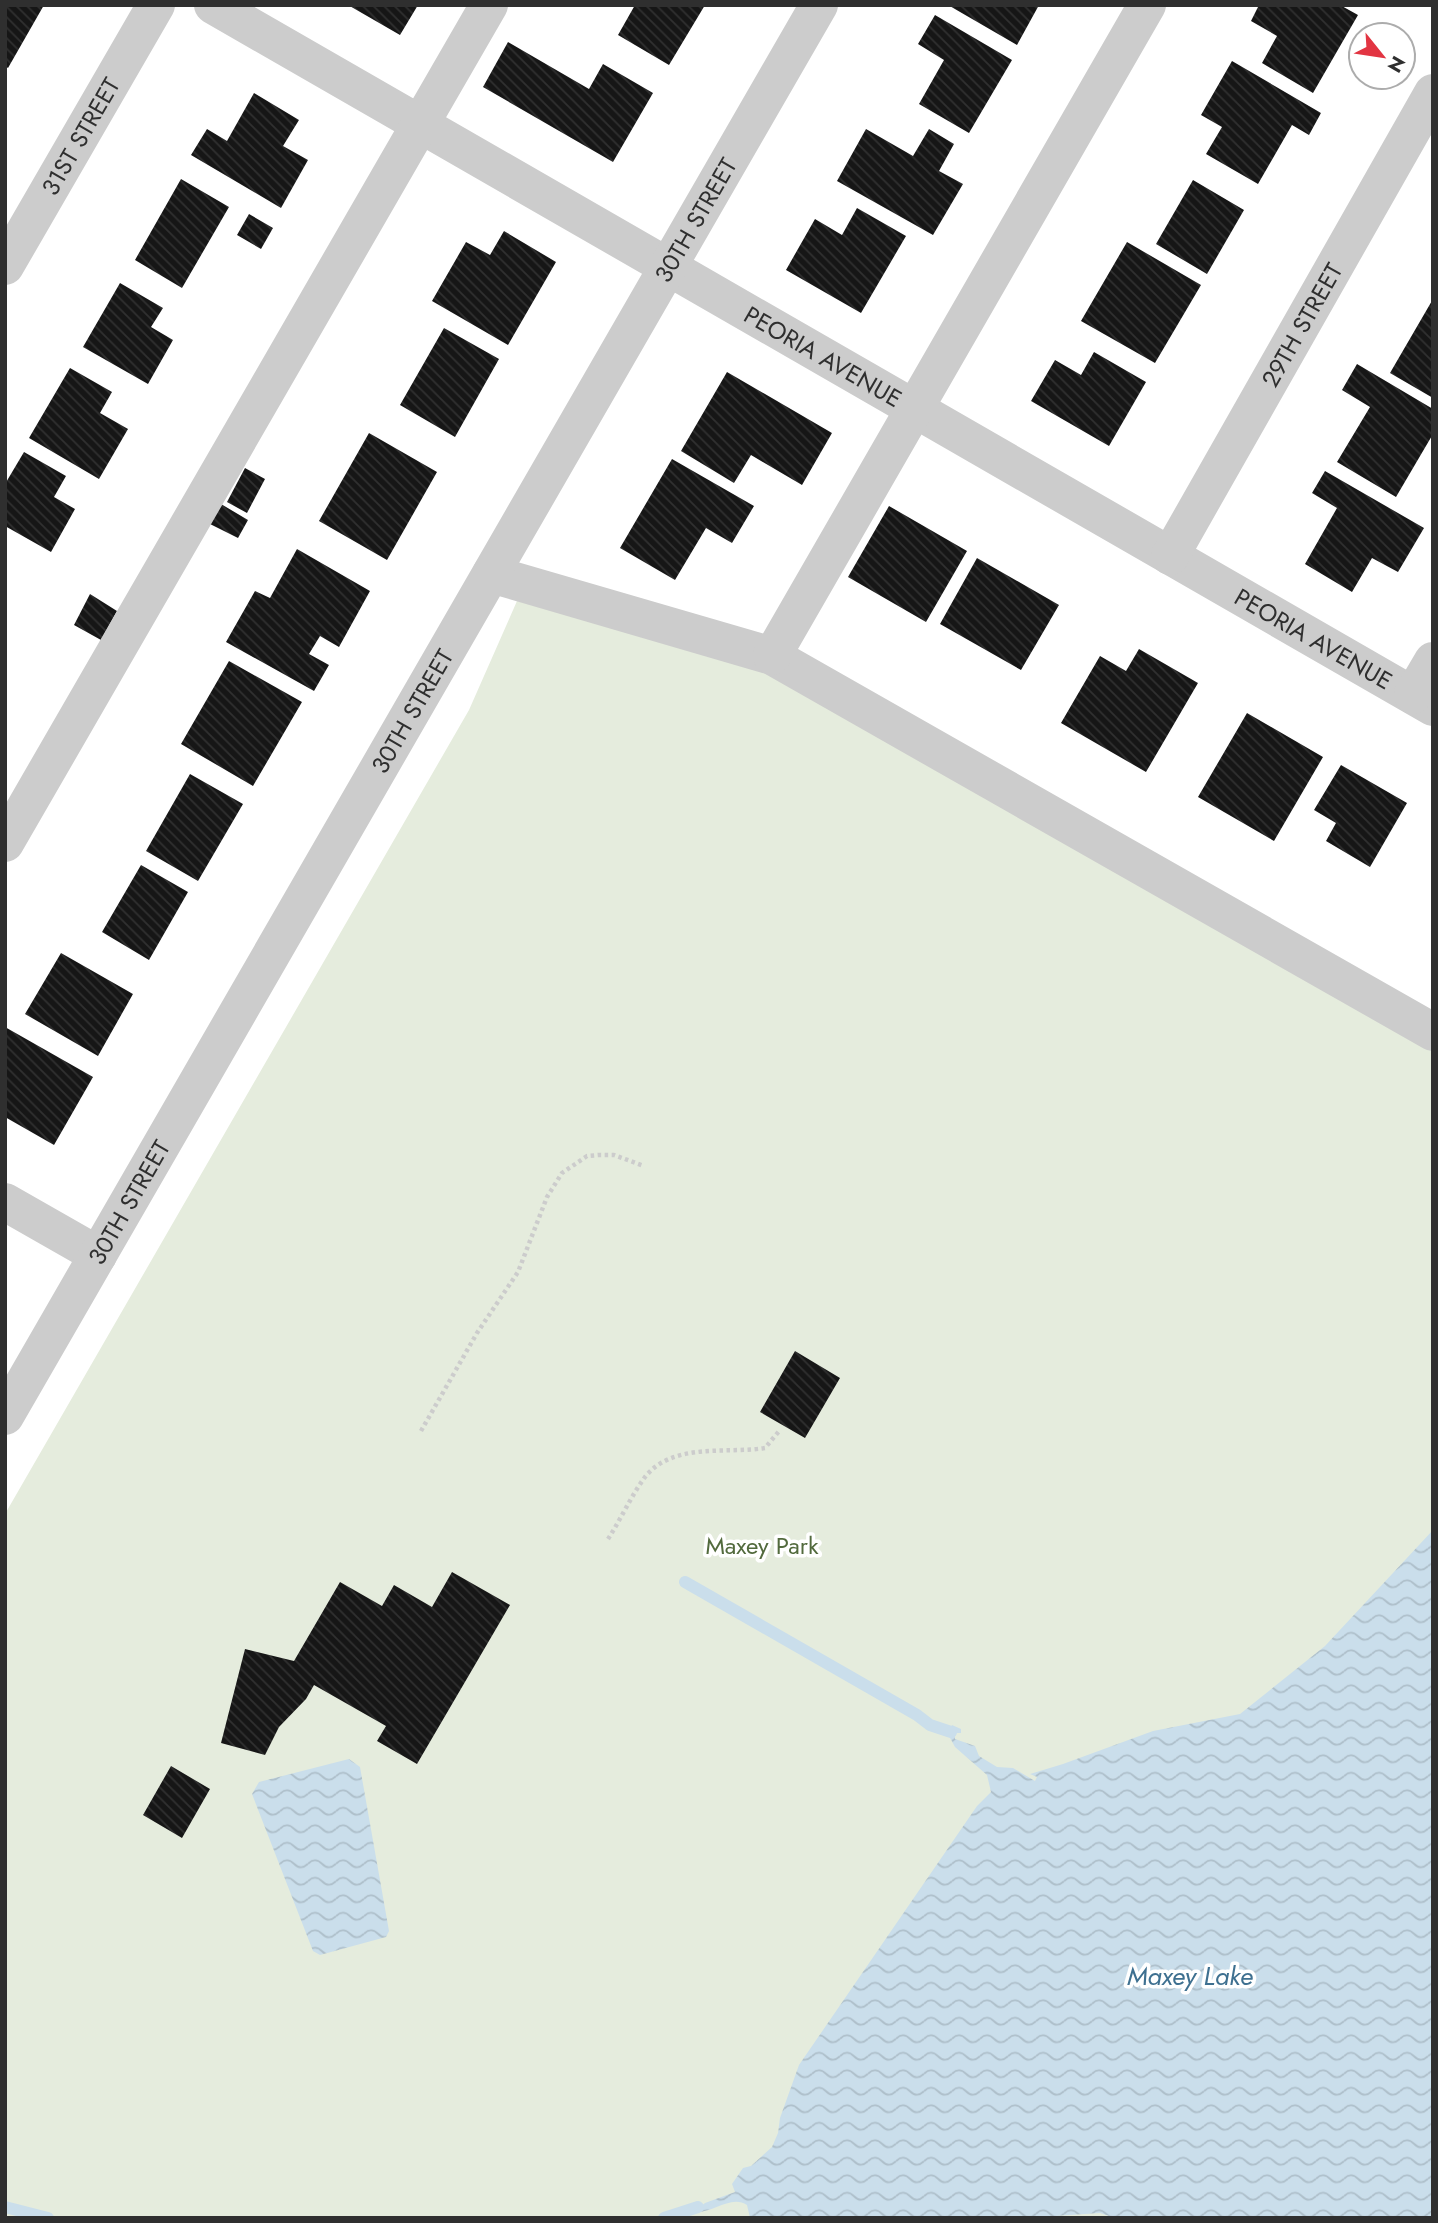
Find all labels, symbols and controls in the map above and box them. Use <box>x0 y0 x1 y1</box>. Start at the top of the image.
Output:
north arrow <box>1347 21 1417 91</box>
text: N <box>1381 51 1412 78</box>
street label: 31ST STREET <box>32 71 128 202</box>
street label: 30TH STREET <box>645 151 745 288</box>
street label: 29TH STREET <box>1252 256 1351 393</box>
street label: PEORIA AVENUE <box>738 297 909 415</box>
street label: PEORIA AVENUE <box>1228 579 1399 698</box>
street label: 30TH STREET <box>362 642 462 780</box>
street label: 30TH STREET <box>79 1133 178 1271</box>
park label: Maxey Park <box>705 1528 819 1563</box>
water label: Maxey Lake <box>1127 1957 1253 1995</box>

